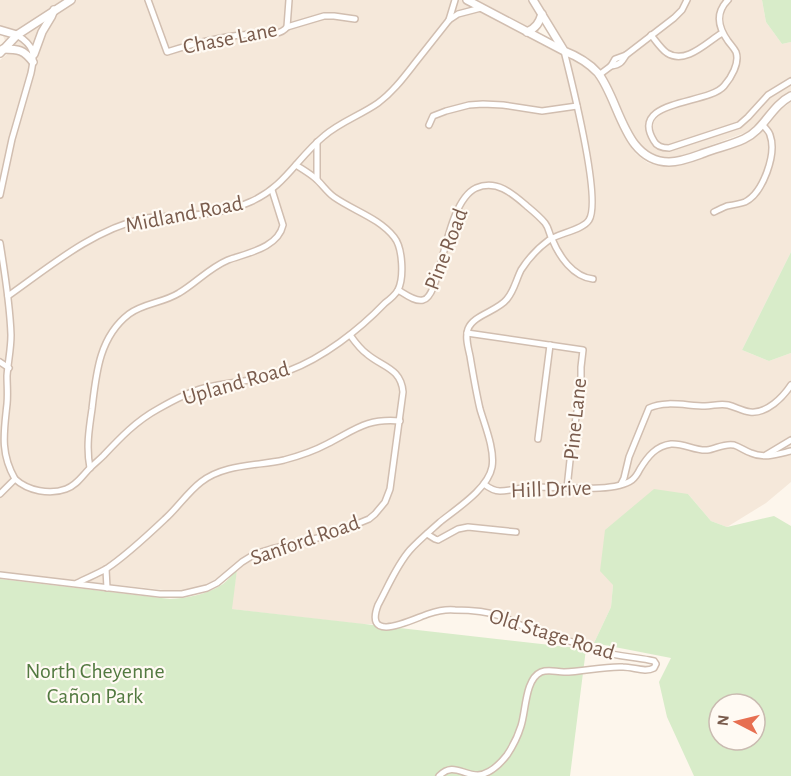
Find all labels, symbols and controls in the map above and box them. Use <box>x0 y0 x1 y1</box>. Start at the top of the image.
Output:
street label: Chase Lane <box>181 18 279 58</box>
street label: Midland Road <box>123 192 245 236</box>
street label: Pine Road <box>420 205 472 293</box>
street label: Upland Road <box>180 357 292 409</box>
street label: Pine Lane <box>560 377 590 461</box>
street label: Hill Drive <box>510 477 592 501</box>
street label: Sanford Road <box>248 511 362 569</box>
street label: Old Stage Road <box>487 604 617 664</box>
park label: North Cheyenne Cañon Park <box>25 660 165 707</box>
north arrow <box>707 692 767 752</box>
text: N <box>714 714 732 727</box>

